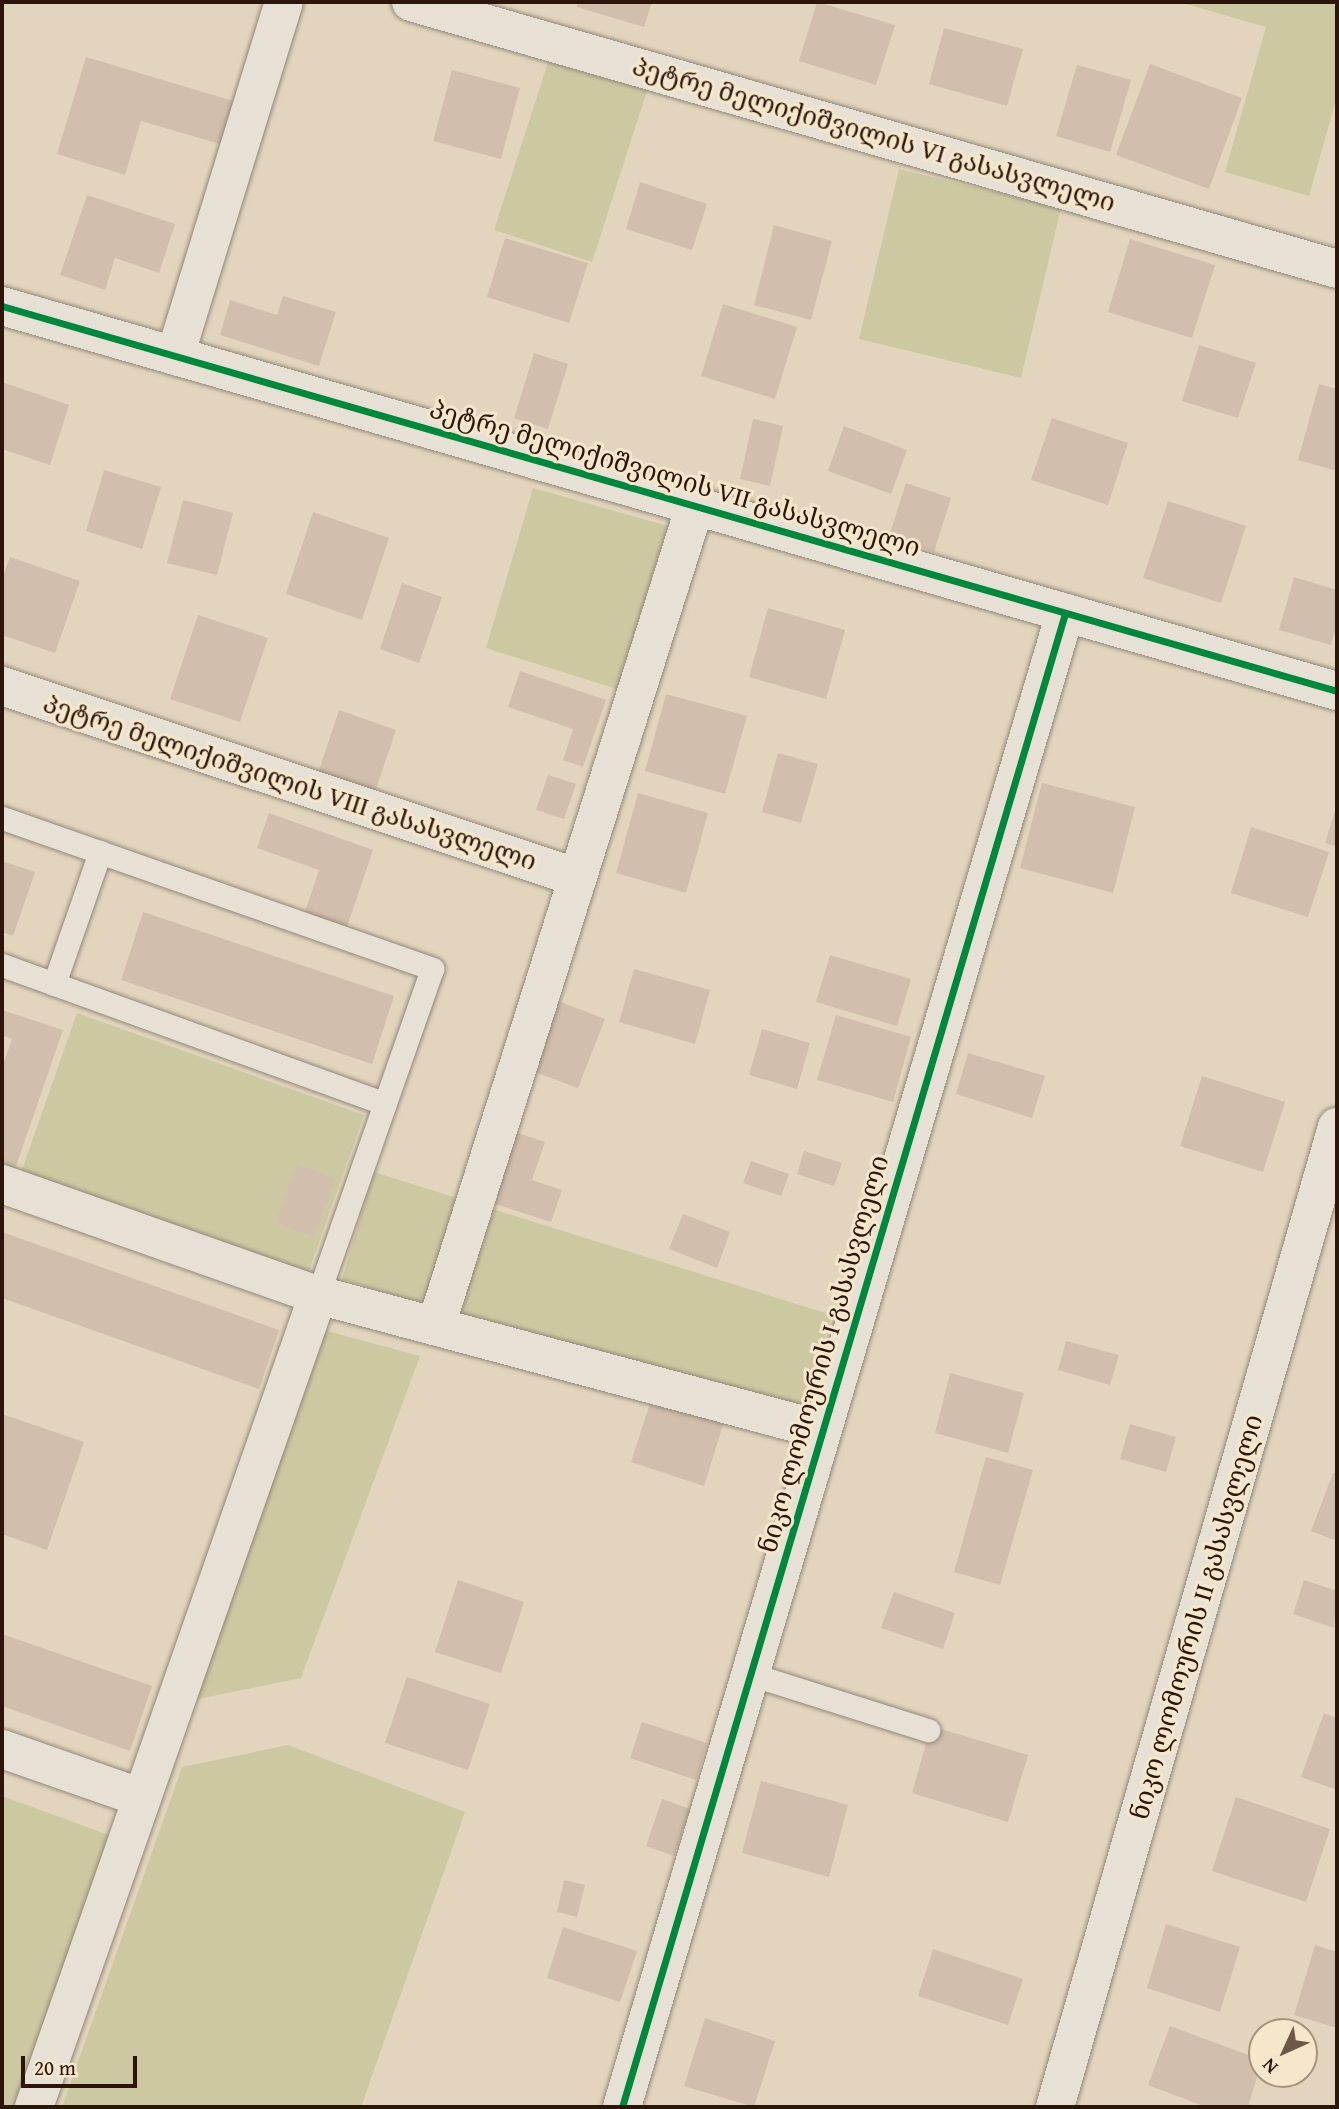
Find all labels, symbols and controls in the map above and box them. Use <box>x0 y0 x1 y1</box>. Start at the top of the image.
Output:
street label: პეტრე მელიქიშვილის VI გასასვლელი <box>629 50 1119 218</box>
street label: პეტრე მელიქიშვილის VII გასასვლელი <box>426 393 924 563</box>
street label: პეტრე მელიქიშვილის VIII გასასვლელი <box>39 687 541 877</box>
street label: ნიკო ლომოურის I გასასვლელი <box>751 1152 895 1556</box>
street label: ნიკო ლომოურის II გასასვლელი <box>1123 1411 1269 1823</box>
north arrow <box>1248 2018 1318 2088</box>
scale bar <box>24 2042 140 2086</box>
text: 20 m <box>34 2052 76 2083</box>
text: N <box>1255 2052 1284 2081</box>

